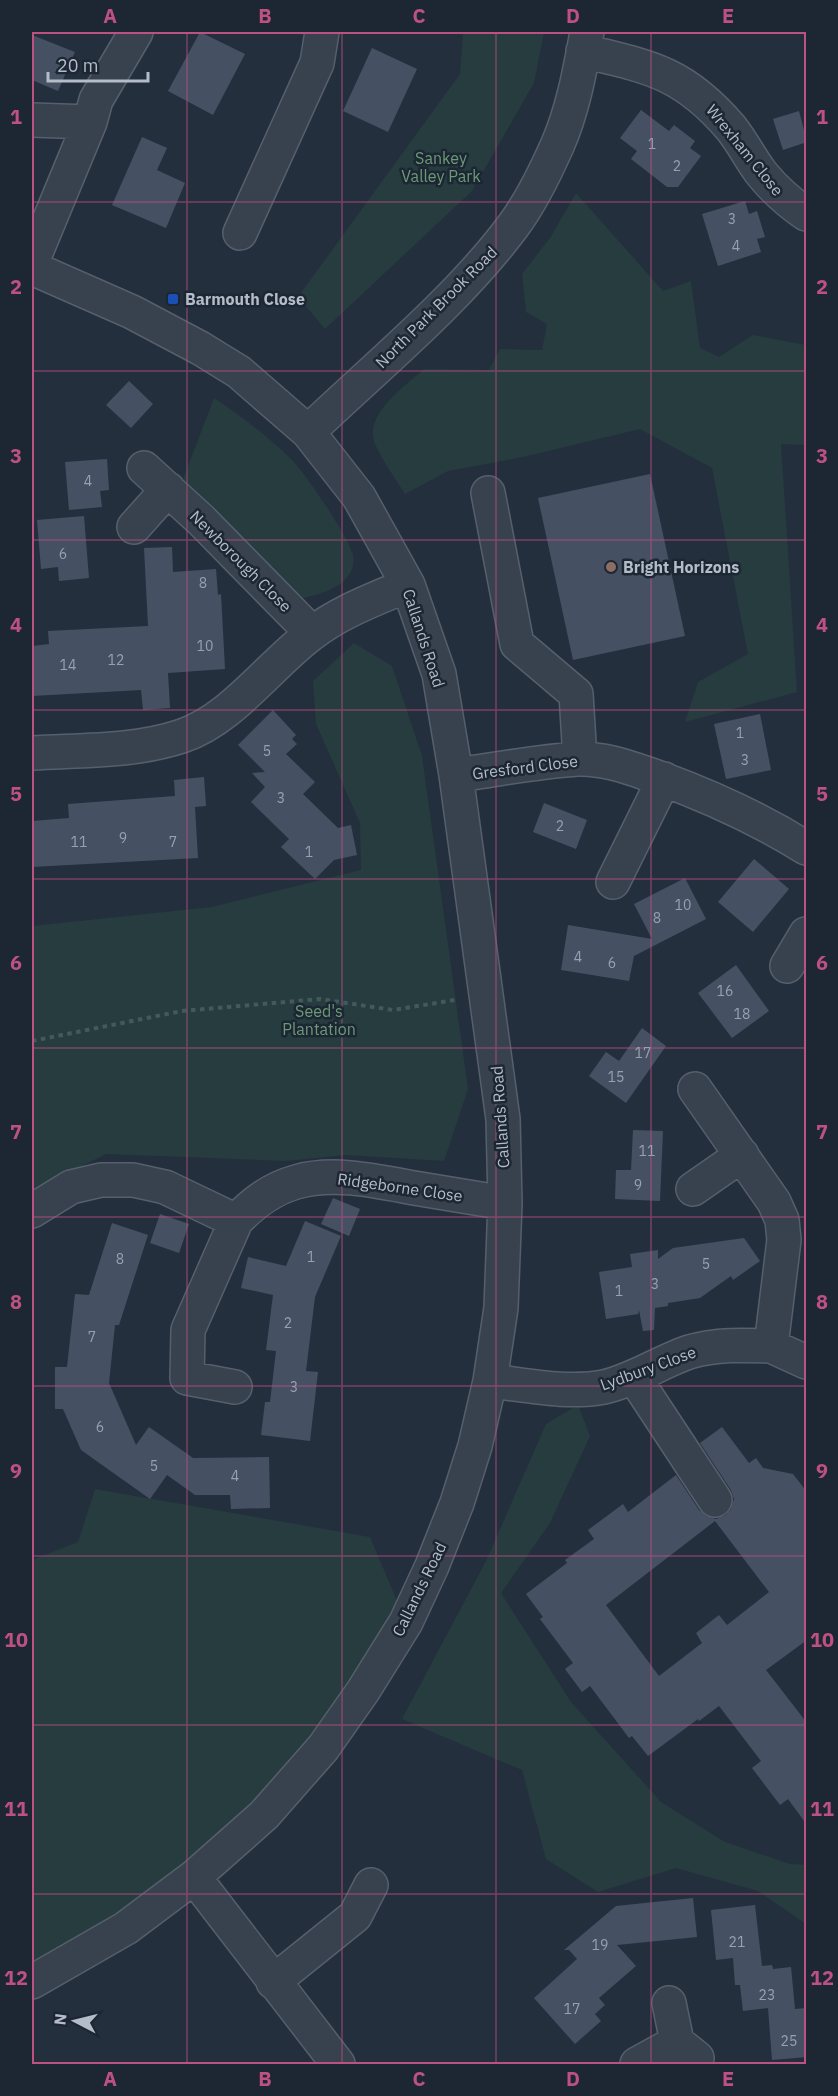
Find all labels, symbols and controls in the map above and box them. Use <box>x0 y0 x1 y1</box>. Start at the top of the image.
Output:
text: A <box>103 2 117 29</box>
text: B <box>258 2 272 29</box>
text: C <box>412 2 426 29</box>
text: D <box>566 2 580 29</box>
text: E <box>722 2 734 29</box>
scale bar <box>48 45 148 83</box>
text: 20 m <box>57 54 99 77</box>
street label: Wrexham Close <box>702 100 788 200</box>
text: 1 <box>10 103 22 130</box>
text: 1 <box>816 103 828 130</box>
house number: 1 <box>648 135 656 153</box>
park label: Sankey Valley Park <box>401 148 481 186</box>
house number: 2 <box>673 157 681 175</box>
house number: 3 <box>728 210 736 228</box>
house number: 4 <box>732 237 740 255</box>
street label: North Park Brook Road <box>371 242 501 372</box>
text: 2 <box>10 273 22 300</box>
text: 2 <box>816 273 828 300</box>
place label: Barmouth Close <box>185 289 305 309</box>
marker: Barmouth Close <box>166 292 180 306</box>
text: 3 <box>10 442 22 469</box>
text: 3 <box>816 442 828 469</box>
house number: 4 <box>84 472 92 490</box>
street label: Newborough Close <box>186 506 296 616</box>
house number: 6 <box>59 545 67 563</box>
place label: Bright Horizons <box>623 557 739 577</box>
marker: Bright Horizons <box>604 560 618 574</box>
house number: 8 <box>199 574 207 592</box>
street label: Callands Road <box>399 586 449 690</box>
text: 4 <box>10 611 22 638</box>
text: 4 <box>816 611 828 638</box>
house number: 10 <box>197 637 213 655</box>
house number: 12 <box>108 651 124 669</box>
house number: 14 <box>60 656 76 674</box>
house number: 1 <box>736 724 744 742</box>
house number: 5 <box>263 742 271 760</box>
street label: Gresford Close <box>471 751 579 783</box>
house number: 3 <box>741 751 749 769</box>
text: 5 <box>10 780 22 807</box>
text: 5 <box>816 780 828 807</box>
house number: 3 <box>277 789 285 807</box>
house number: 2 <box>556 817 564 835</box>
house number: 9 <box>119 829 127 847</box>
house number: 11 <box>71 833 87 851</box>
house number: 7 <box>169 833 177 851</box>
house number: 1 <box>305 843 313 861</box>
house number: 10 <box>675 896 691 914</box>
house number: 8 <box>653 909 661 927</box>
house number: 4 <box>574 948 582 966</box>
text: 6 <box>10 949 22 976</box>
text: 6 <box>816 949 828 976</box>
house number: 6 <box>608 954 616 972</box>
house number: 16 <box>717 982 733 1000</box>
park label: Seed's Plantation <box>282 1001 356 1039</box>
house number: 18 <box>734 1005 750 1023</box>
house number: 17 <box>635 1044 651 1062</box>
street label: Callands Road <box>486 1065 514 1169</box>
house number: 15 <box>608 1068 624 1086</box>
text: 7 <box>10 1118 22 1145</box>
text: 7 <box>816 1118 828 1145</box>
house number: 11 <box>639 1142 655 1160</box>
street label: Ridgeborne Close <box>336 1168 464 1206</box>
house number: 9 <box>634 1176 642 1194</box>
house number: 1 <box>307 1248 315 1266</box>
house number: 8 <box>116 1250 124 1268</box>
house number: 5 <box>702 1255 710 1273</box>
house number: 3 <box>651 1275 659 1293</box>
house number: 1 <box>615 1282 623 1300</box>
text: 8 <box>10 1288 22 1315</box>
text: 8 <box>816 1288 828 1315</box>
house number: 2 <box>284 1314 292 1332</box>
house number: 7 <box>88 1328 96 1346</box>
street label: Lydbury Close <box>597 1341 699 1395</box>
house number: 3 <box>290 1378 298 1396</box>
house number: 6 <box>96 1418 104 1436</box>
text: 9 <box>10 1457 22 1484</box>
house number: 5 <box>150 1457 158 1475</box>
text: 9 <box>816 1457 828 1484</box>
house number: 4 <box>231 1467 239 1485</box>
street label: Callands Road <box>388 1539 450 1639</box>
text: 10 <box>4 1626 28 1653</box>
text: 10 <box>810 1626 834 1653</box>
text: 11 <box>4 1795 28 1822</box>
text: 11 <box>810 1795 834 1822</box>
house number: 21 <box>729 1933 745 1951</box>
house number: 19 <box>592 1936 608 1954</box>
text: 12 <box>4 1964 28 1991</box>
text: 12 <box>810 1964 834 1991</box>
house number: 23 <box>759 1986 775 2004</box>
north arrow <box>45 1991 105 2051</box>
house number: 17 <box>564 2000 580 2018</box>
text: N <box>49 2012 71 2026</box>
house number: 25 <box>781 2032 797 2050</box>
text: A <box>103 2065 117 2092</box>
text: B <box>258 2065 272 2092</box>
text: C <box>412 2065 426 2092</box>
text: D <box>566 2065 580 2092</box>
text: E <box>722 2065 734 2092</box>

